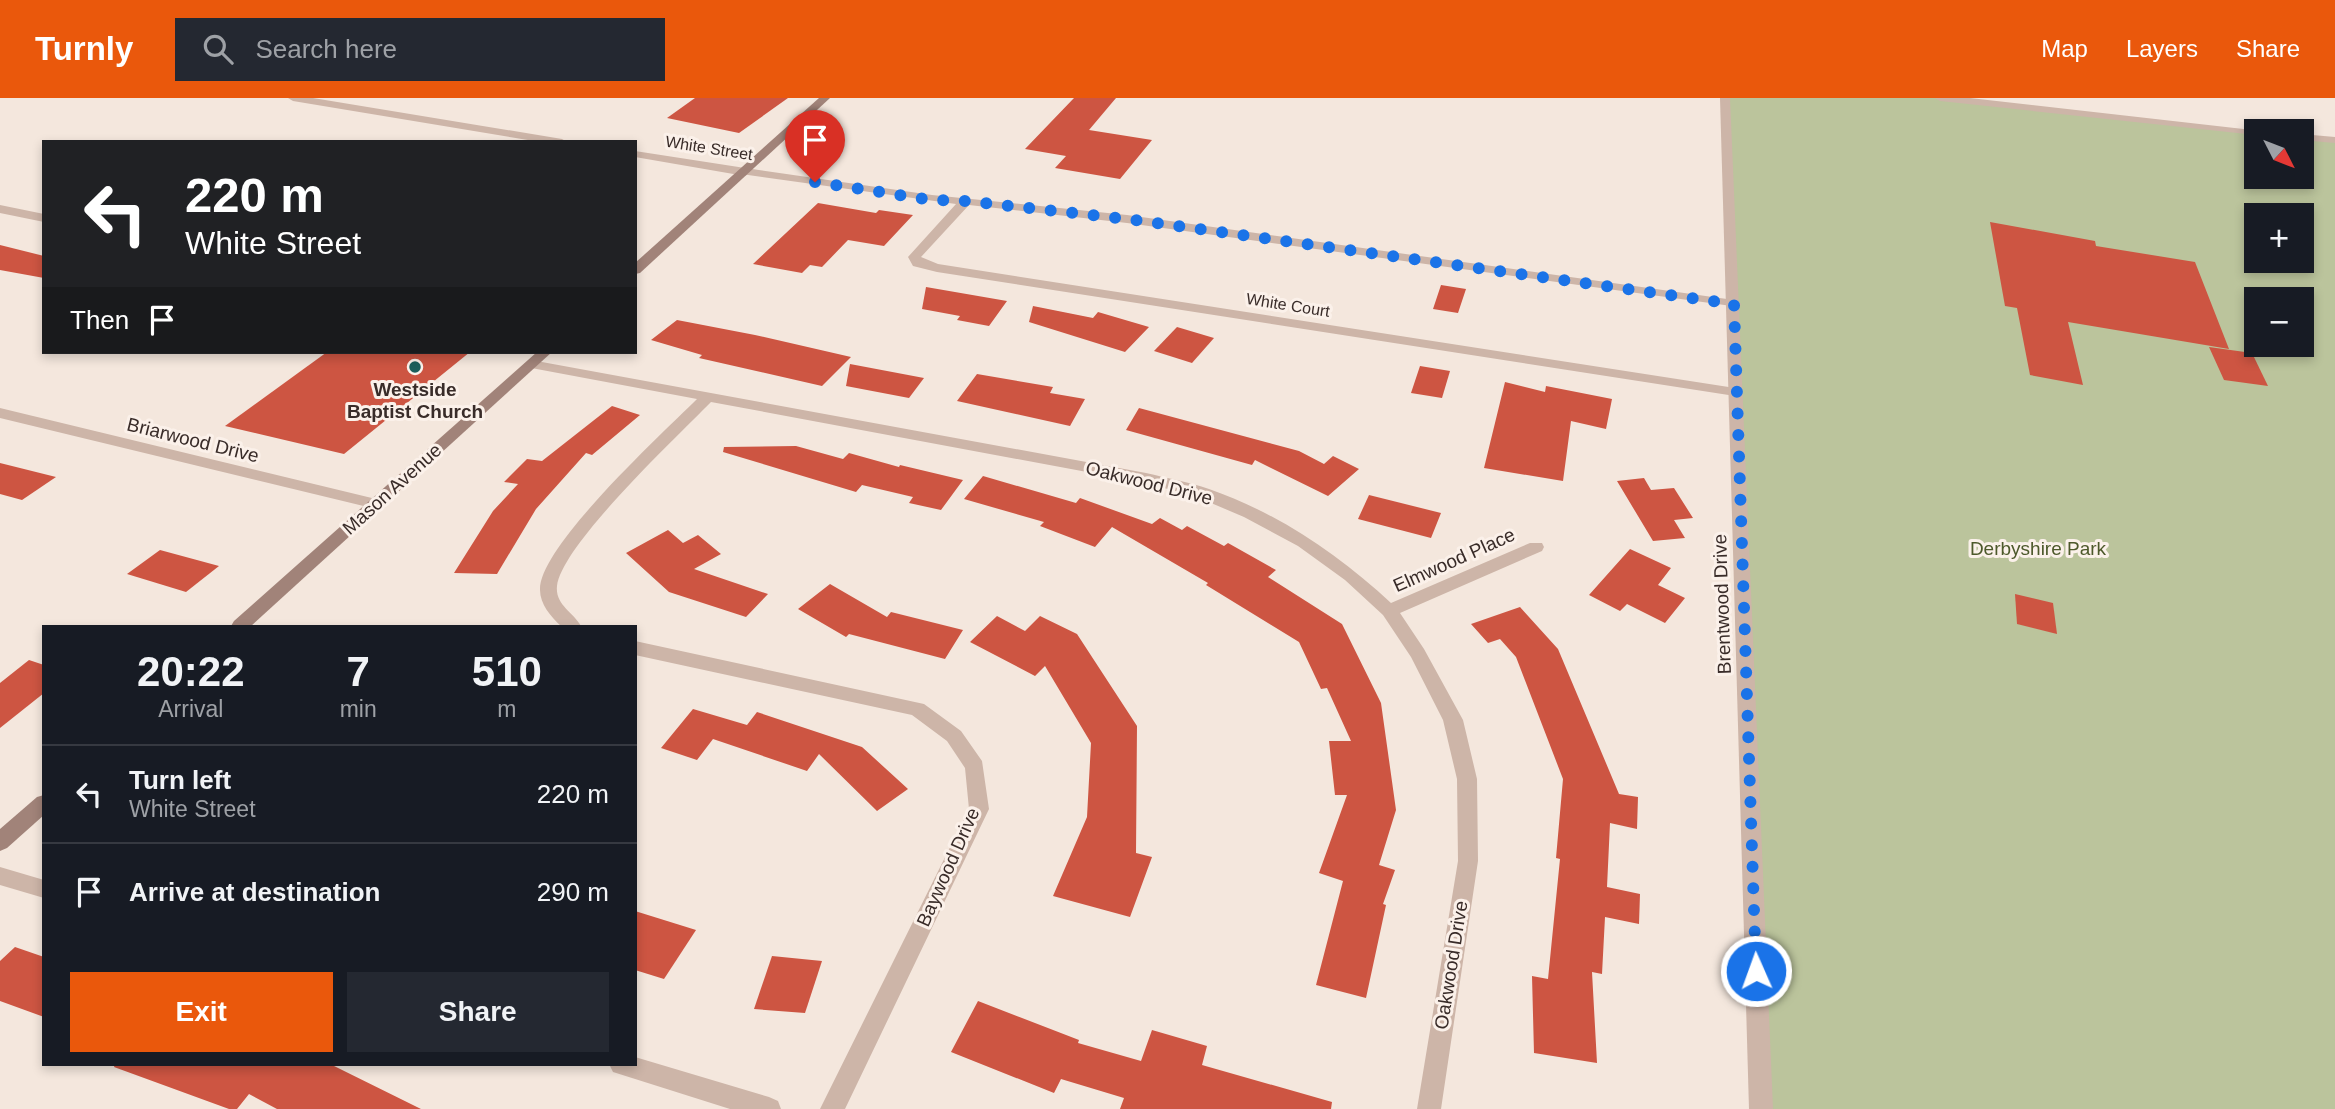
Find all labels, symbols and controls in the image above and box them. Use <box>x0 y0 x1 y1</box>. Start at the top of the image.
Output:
search box <box>175 18 665 81</box>
text: Turnly <box>35 30 133 67</box>
icon: search <box>199 30 237 68</box>
text: Search here <box>255 34 397 64</box>
text: Map <box>2041 35 2088 62</box>
text: Layers <box>2126 35 2198 62</box>
text: Share <box>2236 35 2300 62</box>
pin <box>785 110 845 182</box>
north arrow <box>2244 119 2314 189</box>
map controls <box>2244 119 2314 357</box>
icon: arrive <box>796 121 834 159</box>
street label: White Street <box>664 133 754 163</box>
icon: left <box>70 168 161 259</box>
text: 220 m <box>185 168 324 222</box>
button: + <box>2244 203 2314 273</box>
text: White Street <box>185 225 361 261</box>
button: − <box>2244 287 2314 357</box>
street label: White Court <box>1245 290 1332 320</box>
icon: arrive <box>143 301 181 339</box>
text: Then <box>70 305 129 335</box>
marker: Westside Baptist Church <box>407 359 423 375</box>
place label: Westside Baptist Church <box>347 379 483 422</box>
street label: Briarwood Drive <box>125 413 261 467</box>
street label: Mason Avenue <box>338 439 446 539</box>
street label: Oakwood Drive <box>1083 457 1215 509</box>
street label: Elmwood Place <box>1390 524 1518 596</box>
street label: Brentwood Drive <box>1709 533 1735 675</box>
park label: Derbyshire Park <box>1970 538 2107 559</box>
text: 20:22 <box>137 648 245 695</box>
text: 7 <box>346 648 370 695</box>
text: 510 <box>472 648 542 695</box>
text: Arrival <box>158 696 223 722</box>
text: min <box>340 696 377 722</box>
text: m <box>497 696 516 722</box>
text: Turn left <box>129 765 231 795</box>
icon: left <box>70 775 108 813</box>
text: 220 m <box>537 779 609 809</box>
text: White Street <box>129 796 256 822</box>
street label: Baywood Drive <box>912 804 984 930</box>
icon: arrive <box>70 873 108 911</box>
text: Arrive at destination <box>129 877 380 907</box>
text: 290 m <box>537 877 609 907</box>
street label: Oakwood Drive <box>1430 899 1472 1031</box>
position arrow <box>1719 934 1793 1008</box>
button: Exit <box>70 972 333 1052</box>
button: Share <box>347 972 609 1052</box>

